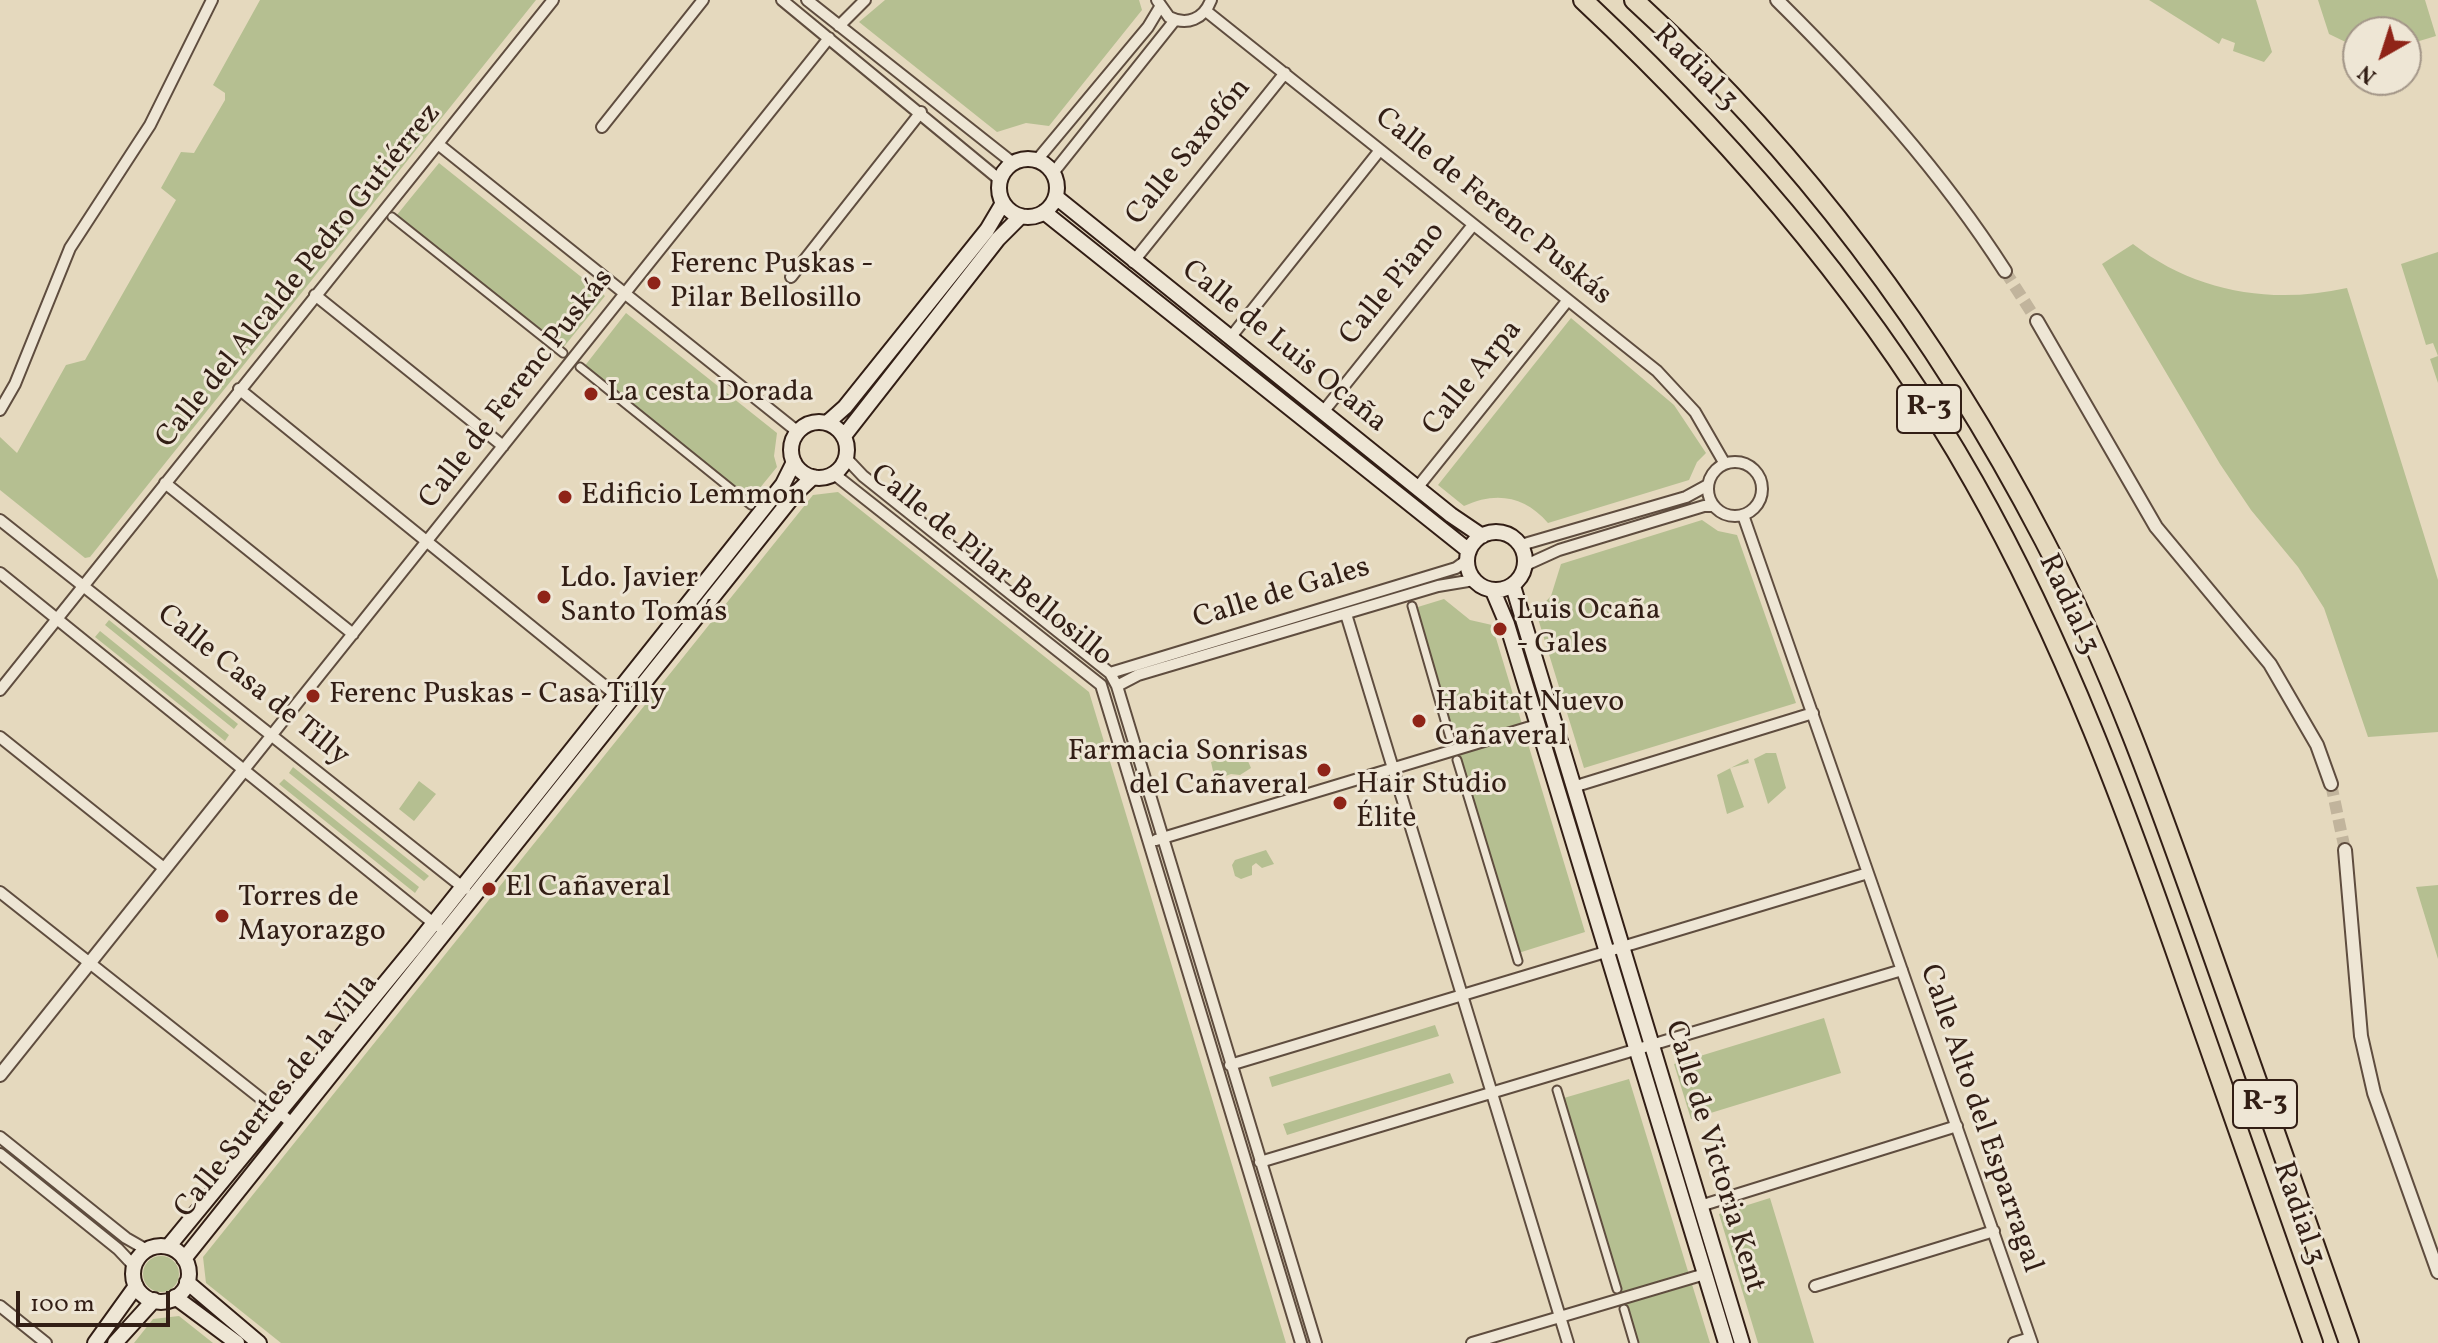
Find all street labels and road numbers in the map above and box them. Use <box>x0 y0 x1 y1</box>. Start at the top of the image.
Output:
street label: Radial 3 <box>1644 19 1744 119</box>
street label: Calle Saxofón <box>1120 72 1260 234</box>
street label: Calle del Alcalde Pedro Gutiérrez <box>150 97 450 457</box>
street label: Calle de Ferenc Puskás <box>1366 101 1618 315</box>
street label: Calle Piano <box>1333 216 1455 354</box>
street label: Calle de Luis Ocaña <box>1173 254 1393 442</box>
street label: Calle de Ferenc Puskás <box>413 263 623 517</box>
street label: Calle Arpa <box>1416 314 1532 444</box>
road number: R-3 <box>1897 385 1961 433</box>
street label: Calle de Pilar Bellosillo <box>862 458 1118 676</box>
street label: Radial 3 <box>2028 549 2106 661</box>
street label: Calle de Gales <box>1189 551 1375 639</box>
street label: Calle Casa de Tilly <box>148 598 356 776</box>
street label: Calle Alto del Esparragal <box>1909 960 2049 1278</box>
street label: Calle Suertes de la Villa <box>168 967 388 1227</box>
street label: Calle de Victoria Kent <box>1655 1017 1771 1297</box>
road number: R-3 <box>2233 1080 2297 1128</box>
street label: Radial 3 <box>2263 1158 2331 1270</box>

